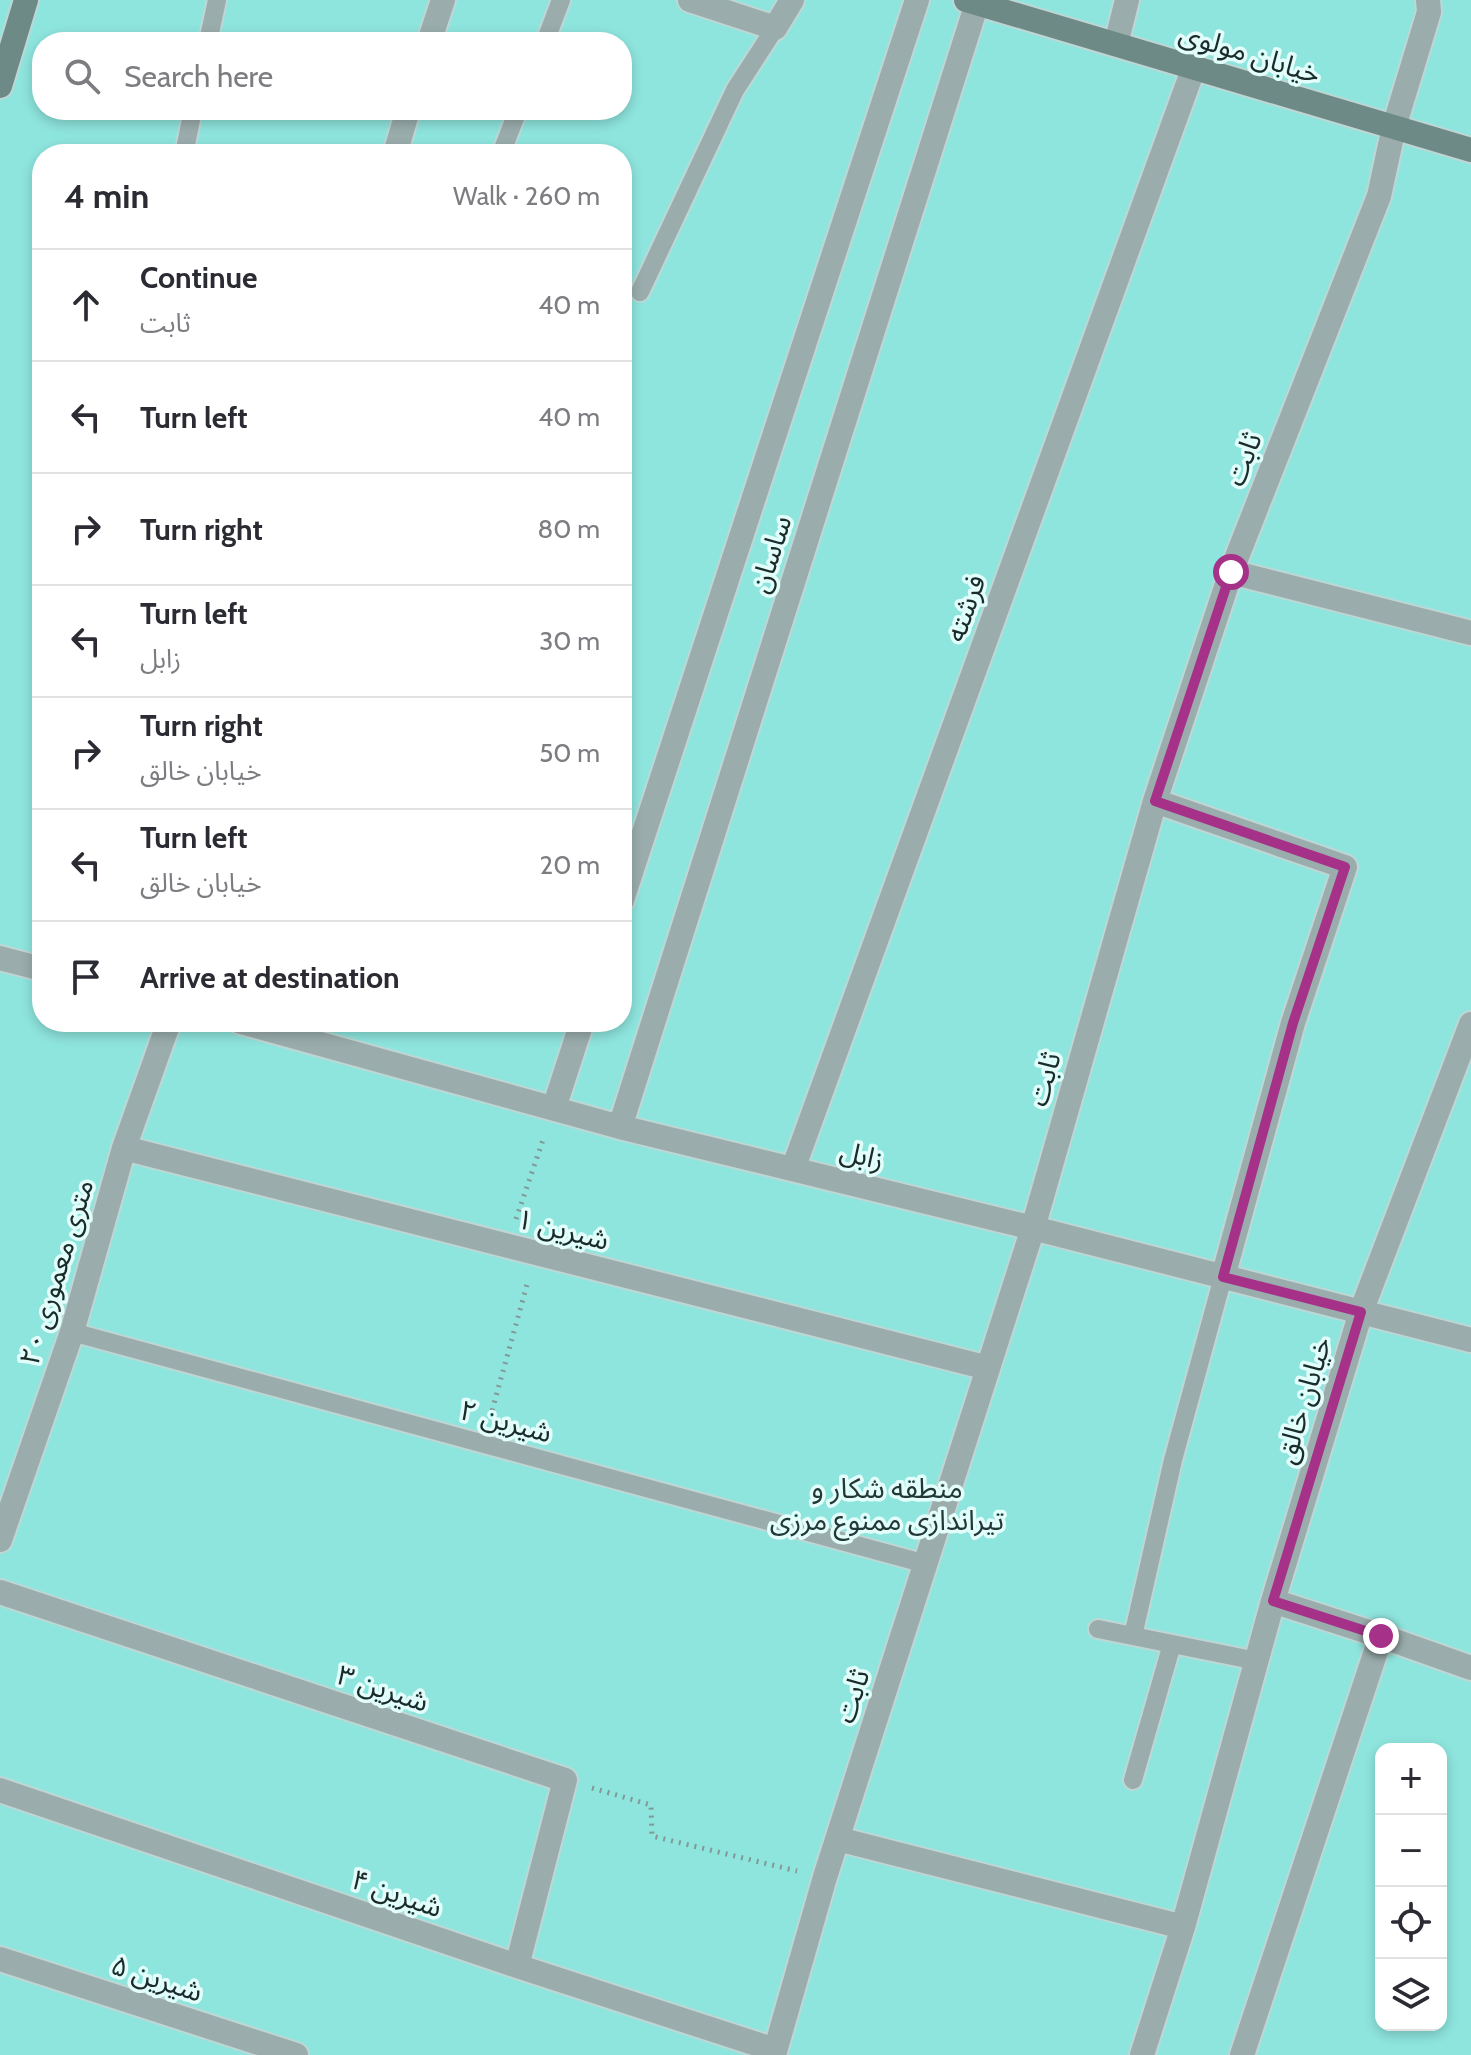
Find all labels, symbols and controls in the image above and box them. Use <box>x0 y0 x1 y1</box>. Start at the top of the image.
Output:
street label: خیابان مولوی <box>1175 15 1325 91</box>
search box <box>32 32 632 120</box>
icon: search <box>60 54 104 98</box>
text: Search here <box>124 58 273 95</box>
text: 4 min <box>64 175 149 217</box>
text: Walk · 260 m <box>453 180 600 212</box>
text: Continue <box>140 259 257 296</box>
icon: ahead <box>64 283 108 327</box>
text: 40 m <box>538 289 600 321</box>
text: ثابت <box>140 307 191 339</box>
icon: left <box>64 395 108 439</box>
text: Turn left <box>140 399 248 436</box>
text: 40 m <box>538 401 600 433</box>
street label: ثابت <box>1217 427 1269 491</box>
icon: right <box>64 507 108 551</box>
text: Turn right <box>140 511 263 548</box>
street label: ساسان <box>742 511 798 597</box>
text: 80 m <box>537 513 600 545</box>
route start <box>1213 554 1249 590</box>
street label: فرشته <box>937 570 993 646</box>
text: Turn left <box>140 595 248 632</box>
icon: left <box>64 619 108 663</box>
text: 30 m <box>539 625 600 657</box>
text: زابل <box>140 643 181 675</box>
text: Turn right <box>140 707 263 744</box>
icon: right <box>64 731 108 775</box>
text: 50 m <box>539 737 600 769</box>
text: خیابان خالق <box>140 755 261 787</box>
text: Turn left <box>140 819 248 856</box>
icon: left <box>64 843 108 887</box>
text: 20 m <box>540 849 600 881</box>
text: خیابان خالق <box>140 867 261 899</box>
icon: arrive <box>64 955 108 999</box>
text: Arrive at destination <box>140 959 400 996</box>
street label: ثابت <box>1020 1048 1068 1110</box>
street label: زابل <box>836 1133 888 1177</box>
street label: ۲۰ متری معموری <box>12 1175 100 1369</box>
street label: شیرین ۱ <box>513 1201 613 1257</box>
street label: خیابان خالق <box>1268 1332 1339 1468</box>
street label: شیرین ۲ <box>456 1392 556 1450</box>
park label: منطقه شکار و تیراندازی ممنوع مرزی <box>770 1471 1004 1541</box>
route end <box>1363 1618 1399 1654</box>
street label: شیرین ۳ <box>333 1657 433 1719</box>
street label: ثابت <box>827 1665 877 1727</box>
map controls <box>1375 1743 1447 2031</box>
button: + <box>1375 1743 1447 1815</box>
button: − <box>1375 1815 1447 1887</box>
street label: شیرین ۴ <box>347 1862 447 1924</box>
button: locate <box>1375 1887 1447 1959</box>
street label: شیرین ۵ <box>107 1947 207 2009</box>
button: layers <box>1375 1959 1447 2031</box>

